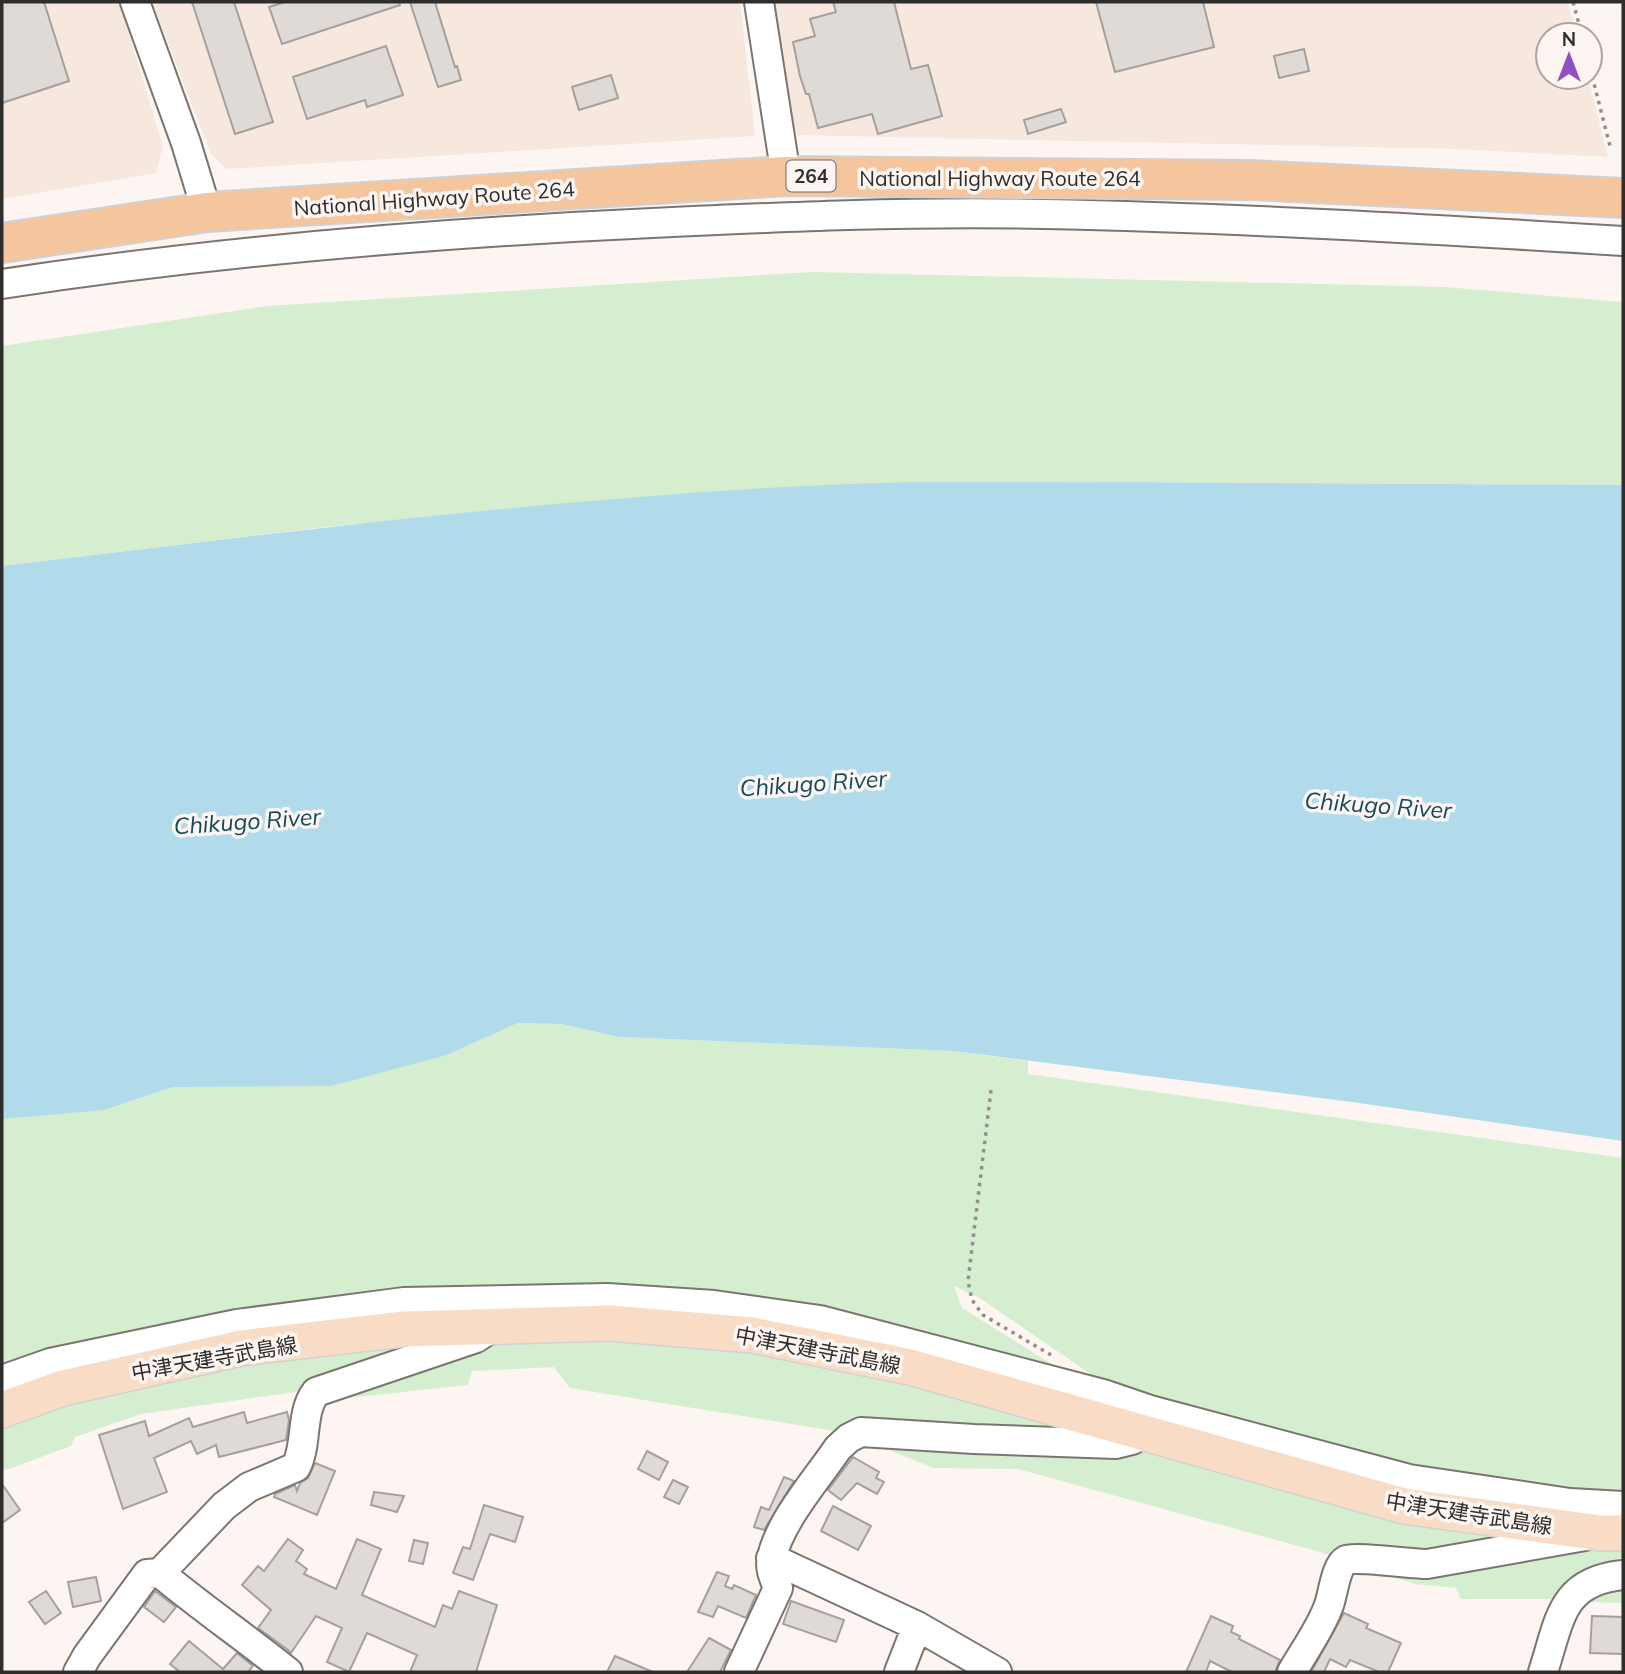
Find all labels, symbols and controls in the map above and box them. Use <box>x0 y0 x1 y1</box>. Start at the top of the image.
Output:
north arrow <box>1534 21 1604 91</box>
text: N <box>1562 27 1576 51</box>
road number: 264 <box>786 160 836 192</box>
street label: National Highway Route 264 <box>859 165 1141 191</box>
street label: National Highway Route 264 <box>293 175 576 221</box>
water label: Chikugo River <box>739 763 889 803</box>
water label: Chikugo River <box>1304 785 1454 825</box>
water label: Chikugo River <box>173 801 323 841</box>
street label: 中津天建寺武島線 <box>733 1321 903 1379</box>
street label: 中津天建寺武島線 <box>129 1331 299 1385</box>
street label: 中津天建寺武島線 <box>1384 1487 1554 1539</box>

